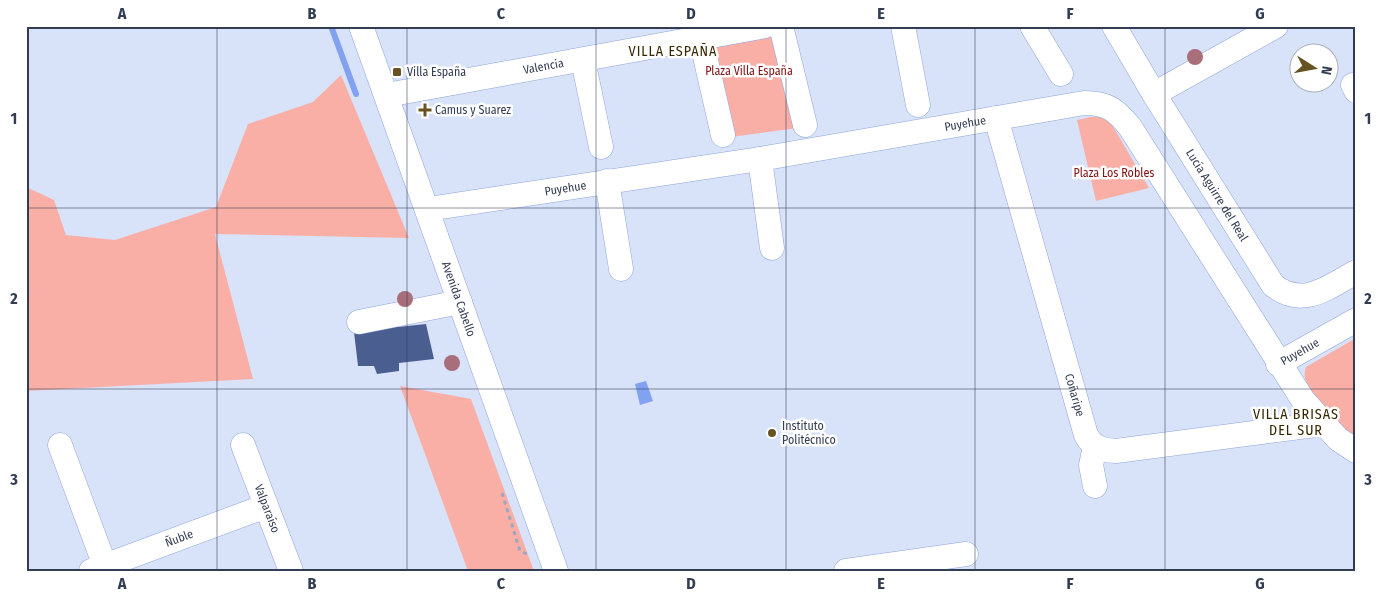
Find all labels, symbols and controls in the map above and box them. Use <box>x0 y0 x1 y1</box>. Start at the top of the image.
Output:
text: A <box>117 4 127 23</box>
text: B <box>308 4 317 23</box>
text: C <box>497 4 506 23</box>
text: D <box>686 4 696 23</box>
text: E <box>877 4 885 23</box>
text: F <box>1066 4 1074 23</box>
text: G <box>1255 4 1265 23</box>
north arrow <box>1290 42 1340 92</box>
district label: VILLA ESPAÑA <box>629 43 717 60</box>
street label: Valencia <box>522 56 565 77</box>
park label: Plaza Villa España <box>705 64 793 78</box>
place label: Villa España <box>407 65 466 79</box>
text: N <box>1317 65 1335 76</box>
marker: Villa España <box>391 66 403 78</box>
place label: Camus y Suarez <box>435 103 511 117</box>
marker: Camus y Suarez <box>419 104 431 116</box>
text: 1 <box>11 109 17 128</box>
text: 1 <box>1365 109 1371 128</box>
street label: Puyehue <box>943 113 987 134</box>
street label: Lucía Aguirre del Real <box>1183 146 1251 244</box>
park label: Plaza Los Robles <box>1074 166 1154 180</box>
street label: Puyehue <box>544 178 587 198</box>
street label: Avenida Cabello <box>439 260 479 339</box>
text: 2 <box>9 289 18 308</box>
text: 2 <box>1363 289 1372 308</box>
street label: Puyehue <box>1278 335 1322 368</box>
street label: Coñaripe <box>1062 372 1087 418</box>
district label: VILLA BRISAS DEL SUR <box>1253 406 1339 439</box>
place label: Instituto Politécnico <box>782 419 836 447</box>
marker: Instituto Politécnico <box>766 427 778 439</box>
text: 3 <box>9 470 18 489</box>
text: 3 <box>1363 470 1372 489</box>
street label: Valparaíso <box>252 482 283 535</box>
street label: Ñuble <box>163 527 195 550</box>
text: A <box>117 574 127 593</box>
text: B <box>308 574 317 593</box>
text: C <box>497 574 506 593</box>
text: D <box>686 574 696 593</box>
text: E <box>877 574 885 593</box>
text: F <box>1066 574 1074 593</box>
text: G <box>1255 574 1265 593</box>

